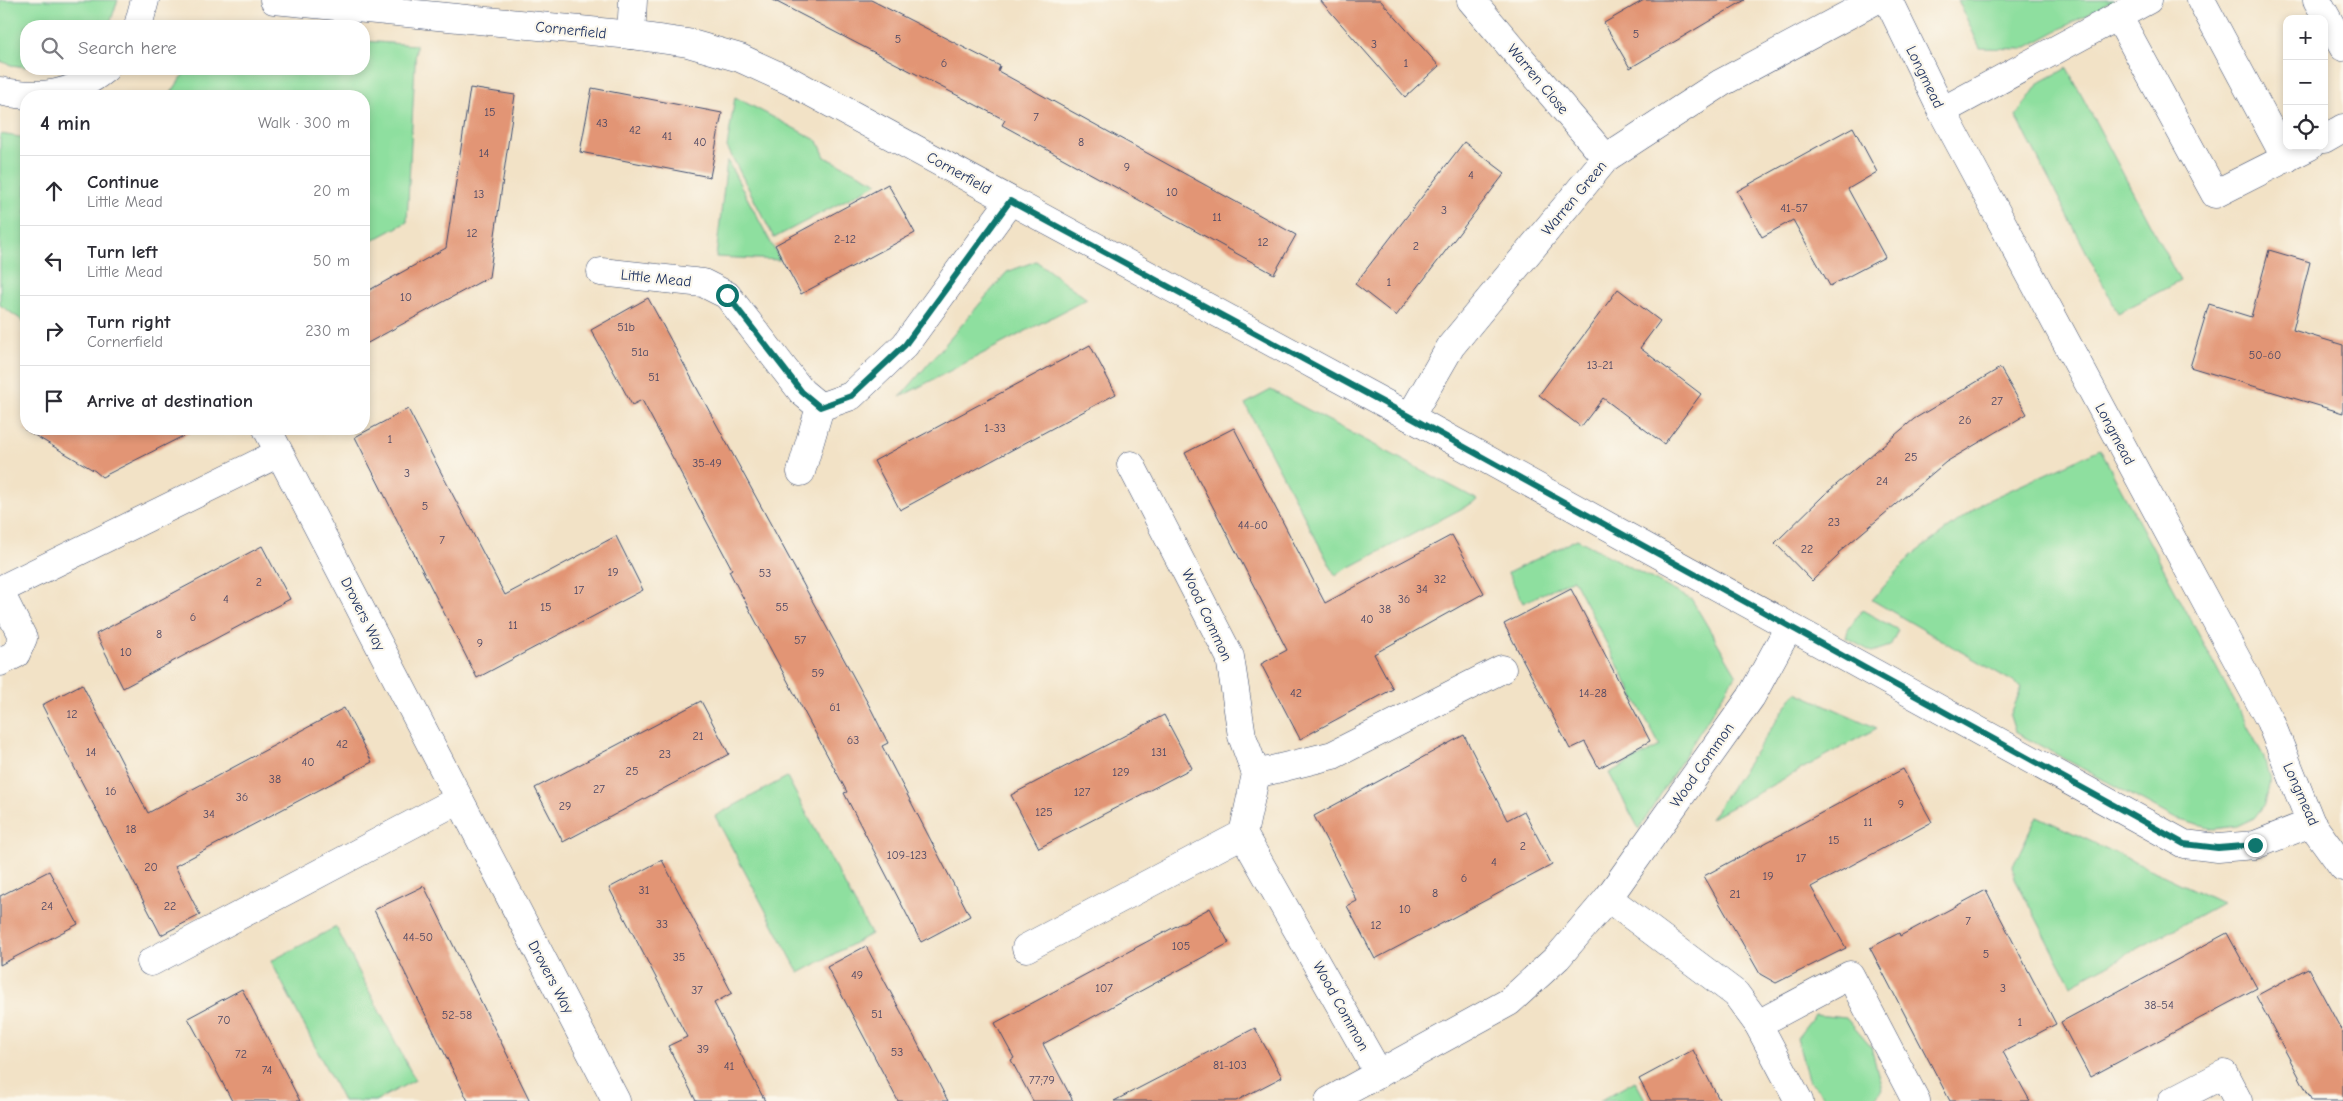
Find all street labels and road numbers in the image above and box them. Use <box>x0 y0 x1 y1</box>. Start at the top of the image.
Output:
street label: Cornerfield <box>535 17 607 43</box>
street label: Warren Close <box>1503 40 1573 118</box>
street label: Longmead <box>1902 43 1948 111</box>
street label: Cornerfield <box>923 148 995 198</box>
street label: Warren Green <box>1538 157 1610 239</box>
street label: Little Mead <box>620 265 692 291</box>
street label: Longmead <box>2091 400 2139 468</box>
street label: Wood Common <box>1178 566 1236 664</box>
street label: Drovers Way <box>337 574 389 654</box>
street label: Wood Common <box>1666 719 1738 811</box>
street label: Longmead <box>2279 760 2323 828</box>
street label: Drovers Way <box>524 937 578 1017</box>
street label: Wood Common <box>1309 958 1373 1054</box>

